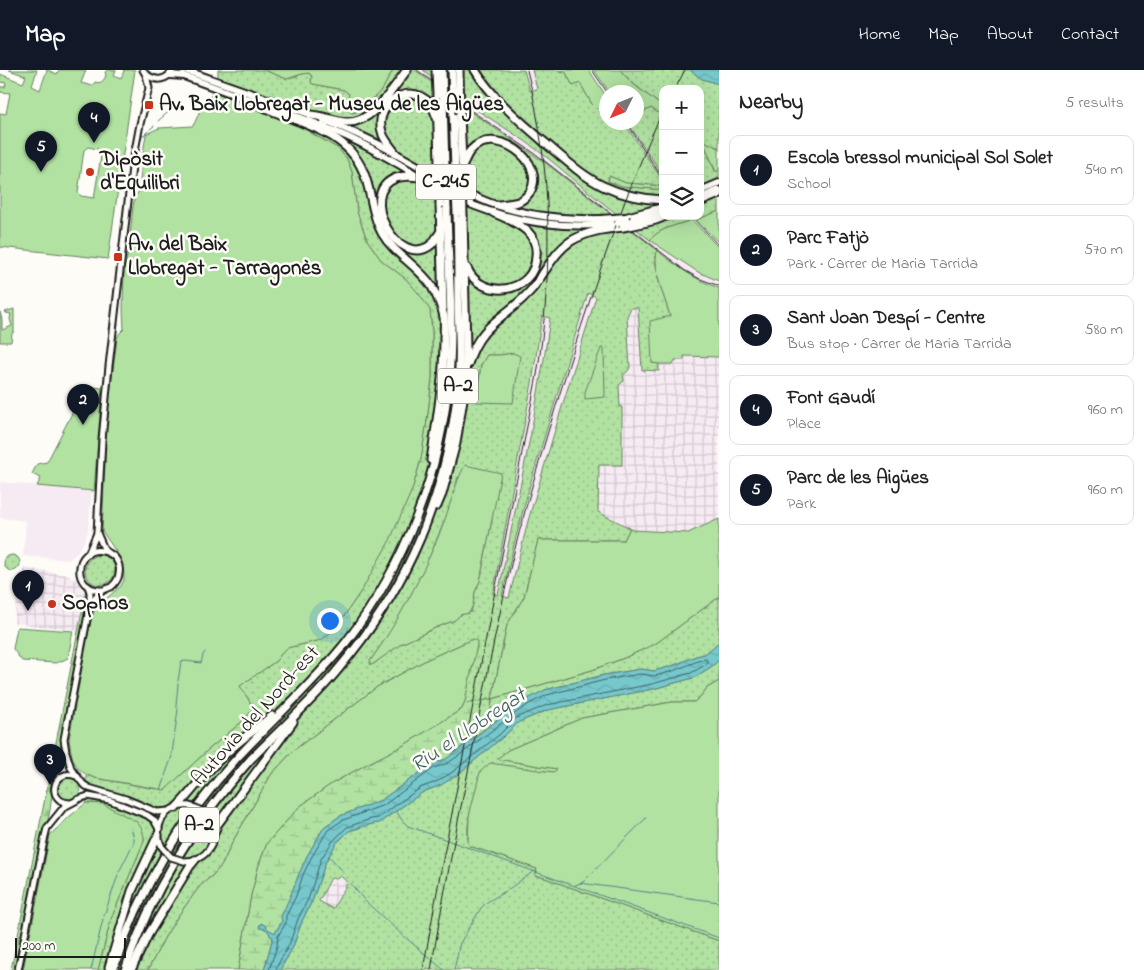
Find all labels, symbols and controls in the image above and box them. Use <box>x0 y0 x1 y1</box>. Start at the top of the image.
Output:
text: Map <box>25 18 66 53</box>
text: Home <box>859 22 900 48</box>
text: Map <box>928 22 959 48</box>
text: About <box>987 22 1033 48</box>
text: Contact <box>1061 22 1119 48</box>
north arrow <box>599 85 644 130</box>
map controls <box>659 85 704 220</box>
button: + <box>659 85 704 130</box>
text: Nearby <box>739 88 803 118</box>
place label: Av. Baix Llobregat - Museu de les Aigües <box>159 90 504 122</box>
text: 5 results <box>1065 91 1124 115</box>
marker: Av. Baix Llobregat - Museu de les Aigües <box>143 99 155 111</box>
pin: 4 <box>78 102 110 143</box>
button: − <box>659 130 704 175</box>
pin: 5 <box>25 131 57 172</box>
place label: Dipòsit d'Equilibri <box>99 145 180 199</box>
text: Escola bressol municipal Sol Solet <box>787 145 1053 172</box>
text: 1 <box>753 158 759 182</box>
text: 540 m <box>1084 158 1123 182</box>
road number: C-245 <box>416 164 476 200</box>
marker: Dipòsit d'Equilibri <box>84 166 96 178</box>
text: School <box>787 172 831 196</box>
button: layers <box>659 175 704 220</box>
text: Parc Fatjò <box>787 225 869 252</box>
place label: Av. del Baix Llobregat - Tarragonès <box>128 230 322 286</box>
text: 2 <box>752 238 760 262</box>
text: 570 m <box>1084 238 1123 262</box>
marker: Av. del Baix Llobregat - Tarragonès <box>112 251 124 263</box>
text: Park · Carrer de Maria Tarrida <box>787 252 978 276</box>
text: Sant Joan Despí - Centre <box>787 305 985 332</box>
text: 3 <box>753 318 759 342</box>
text: 580 m <box>1085 318 1123 342</box>
text: Bus stop · Carrer de Maria Tarrida <box>787 332 1012 356</box>
road number: A-2 <box>438 368 478 404</box>
pin: 2 <box>67 384 99 425</box>
text: Font Gaudí <box>787 385 875 412</box>
text: 4 <box>753 398 759 422</box>
text: 960 m <box>1088 398 1123 422</box>
text: Place <box>787 412 821 436</box>
text: Parc de les Aigües <box>787 465 929 492</box>
text: 5 <box>751 478 761 502</box>
text: 960 m <box>1088 478 1123 502</box>
text: Park <box>787 492 816 516</box>
pin: 1 <box>12 570 44 611</box>
place label: Sophos <box>62 589 129 619</box>
marker: Sophos <box>46 598 58 610</box>
your location <box>317 608 343 634</box>
street label: Autovia del Nord-est <box>185 639 327 793</box>
water label: Riu el Llobregat <box>405 679 535 782</box>
pin: 3 <box>34 744 66 785</box>
road number: A-2 <box>179 808 219 842</box>
scale bar <box>15 935 126 958</box>
text: 200 m <box>22 936 55 957</box>

